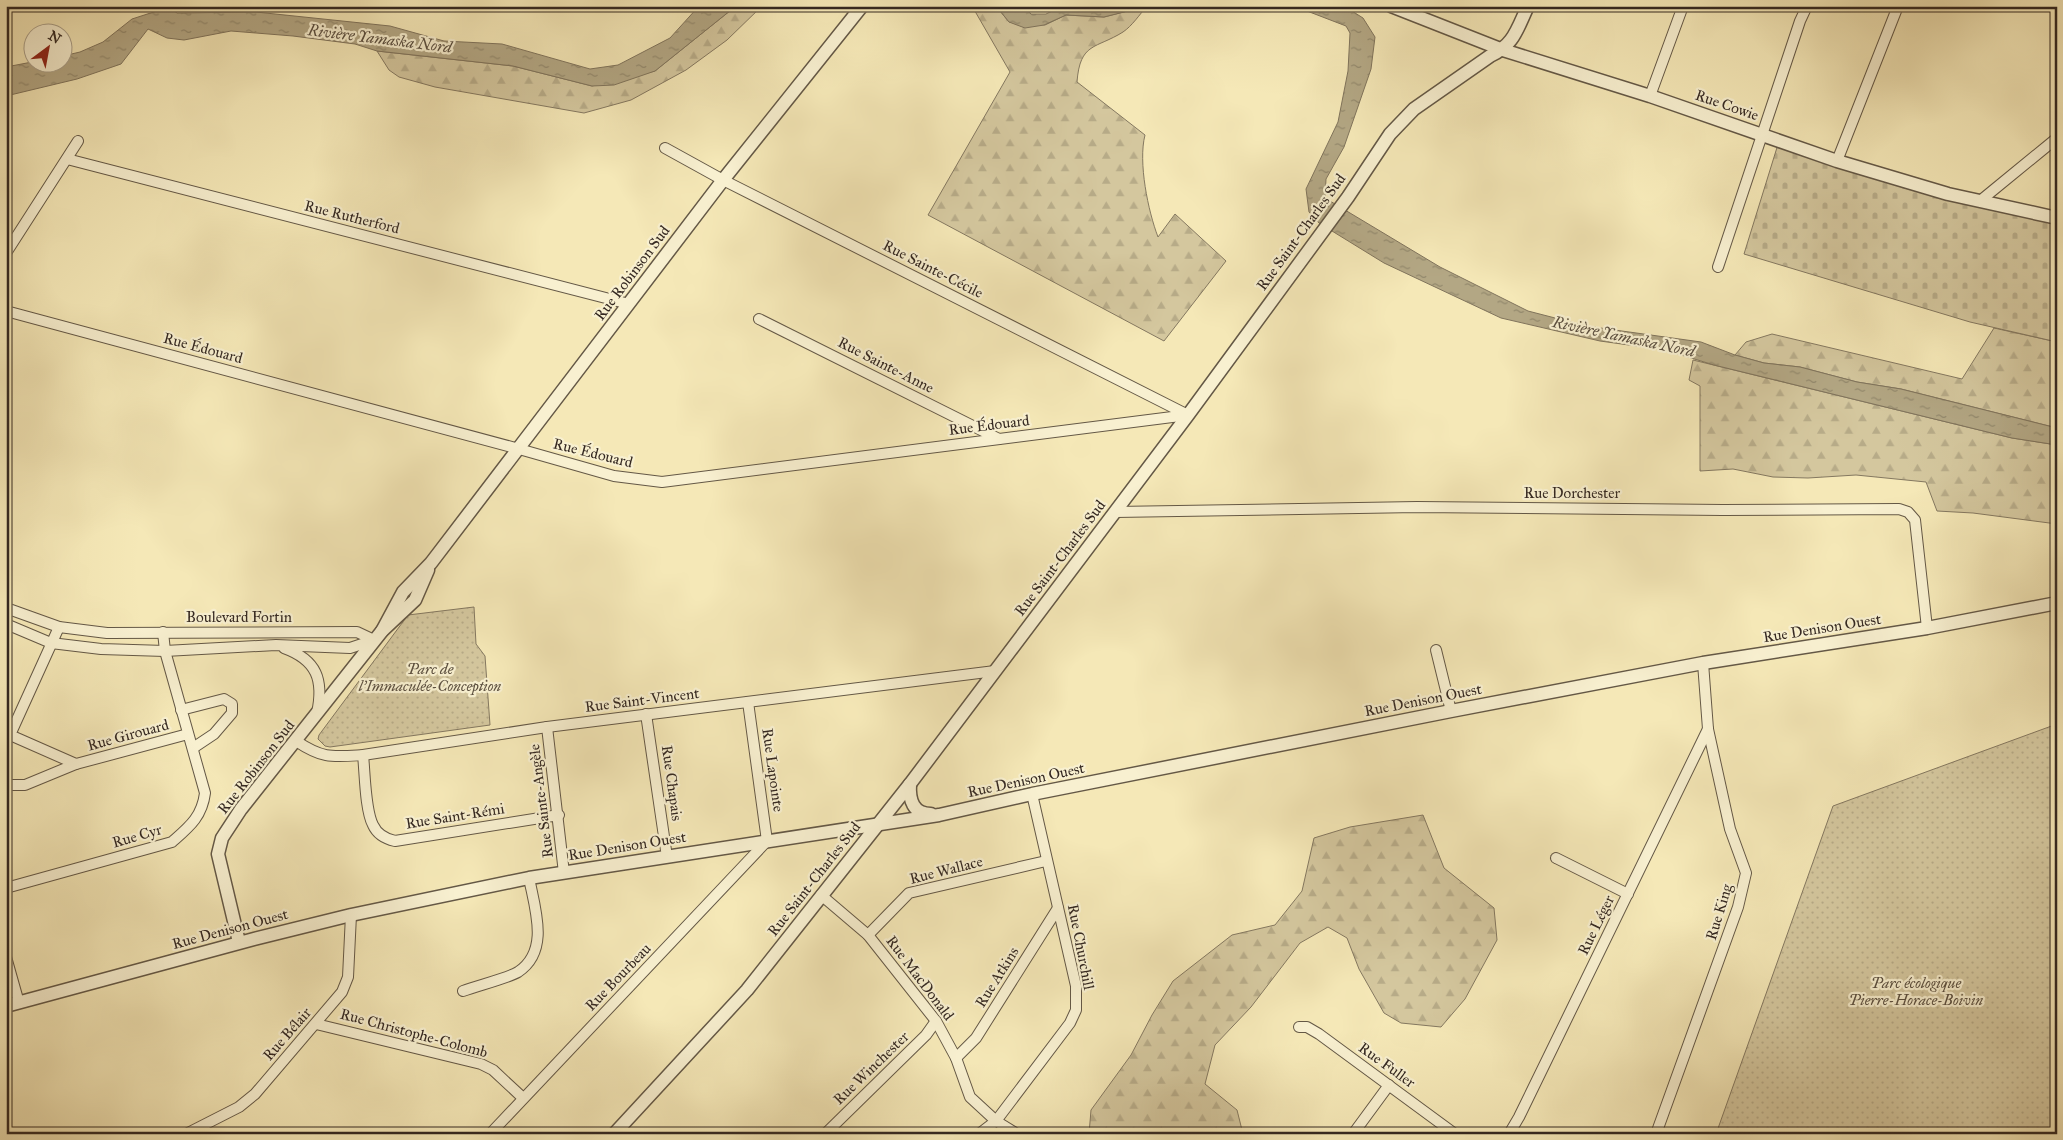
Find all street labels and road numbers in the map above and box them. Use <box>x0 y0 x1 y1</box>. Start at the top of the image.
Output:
street label: Rue Cowie <box>1693 86 1761 124</box>
street label: Rue Saint-Charles Sud <box>1253 170 1350 294</box>
street label: Rue Rutherford <box>303 196 402 238</box>
street label: Rue Robinson Sud <box>590 222 674 324</box>
street label: Rue Sainte-Cécile <box>880 236 986 302</box>
street label: Rue Édouard <box>161 328 245 367</box>
street label: Rue Sainte-Anne <box>835 333 937 397</box>
street label: Rue Édouard <box>947 410 1031 439</box>
street label: Rue Édouard <box>551 433 635 472</box>
street label: Rue Dorchester <box>1524 484 1621 502</box>
street label: Rue Saint-Charles Sud <box>1011 496 1110 619</box>
street label: Boulevard Fortin <box>186 608 292 626</box>
street label: Rue Denison Ouest <box>1762 610 1883 646</box>
street label: Rue Denison Ouest <box>1363 680 1484 720</box>
street label: Rue Saint-Vincent <box>584 684 701 716</box>
street label: Rue Girouard <box>85 715 171 755</box>
street label: Rue Robinson Sud <box>214 716 299 818</box>
street label: Rue Lapointe <box>758 727 788 813</box>
street label: Rue Sainte-Angèle <box>525 743 557 859</box>
street label: Rue Chapais <box>658 744 686 822</box>
street label: Rue Denison Ouest <box>966 759 1087 801</box>
street label: Rue Saint-Rémi <box>404 799 506 833</box>
street label: Rue Saint-Charles Sud <box>764 818 864 940</box>
street label: Rue Cyr <box>110 820 164 852</box>
street label: Rue Denison Ouest <box>567 828 688 864</box>
street label: Rue Wallace <box>908 852 984 888</box>
street label: Rue King <box>1702 881 1736 942</box>
street label: Rue Léger <box>1574 892 1618 958</box>
street label: Rue Churchill <box>1064 903 1098 992</box>
street label: Rue Denison Ouest <box>170 905 291 953</box>
street label: Rue MacDonald <box>882 932 958 1024</box>
street label: Rue Bourbeau <box>581 939 655 1015</box>
street label: Rue Atkins <box>971 943 1023 1011</box>
street label: Rue Bélair <box>259 1004 315 1064</box>
street label: Rue Christophe-Colomb <box>338 1005 490 1061</box>
street label: Rue Winchester <box>830 1027 913 1108</box>
street label: Rue Fuller <box>1355 1038 1419 1092</box>

